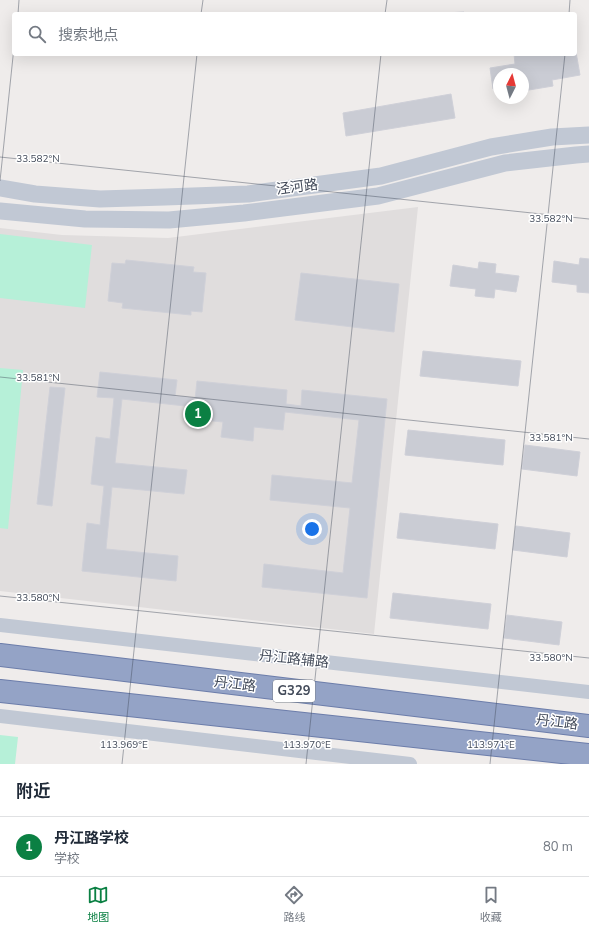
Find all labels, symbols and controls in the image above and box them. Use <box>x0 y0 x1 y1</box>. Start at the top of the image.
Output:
search box <box>12 12 577 56</box>
icon: search <box>26 23 48 45</box>
text: 搜索地点 <box>58 25 118 45</box>
north arrow <box>493 68 529 104</box>
text: 33.582°N <box>16 152 60 166</box>
street label: 泾河路 <box>275 175 319 199</box>
text: 33.582°N <box>529 212 573 226</box>
text: 33.581°N <box>16 371 60 385</box>
pin: 1 <box>185 399 211 429</box>
text: 33.581°N <box>529 431 573 445</box>
your location <box>302 519 322 539</box>
text: 33.580°N <box>16 591 60 605</box>
street label: 丹江路辅路 <box>258 646 330 672</box>
text: 33.580°N <box>529 651 573 665</box>
street label: 丹江路 <box>213 672 257 696</box>
road number: G329 <box>273 680 315 702</box>
street label: 丹江路 <box>535 710 579 734</box>
text: 113.969°E <box>100 738 148 752</box>
text: 113.970°E <box>283 738 331 752</box>
text: 113.971°E <box>467 738 515 752</box>
text: 附近 <box>16 780 50 803</box>
text: 丹江路学校 <box>54 828 129 848</box>
text: 1 <box>25 838 33 856</box>
text: 80 m <box>543 838 573 856</box>
text: 学校 <box>54 850 80 868</box>
tab: 地图 <box>87 884 109 925</box>
tab: 路线 <box>283 884 305 925</box>
tab: 收藏 <box>480 884 502 925</box>

